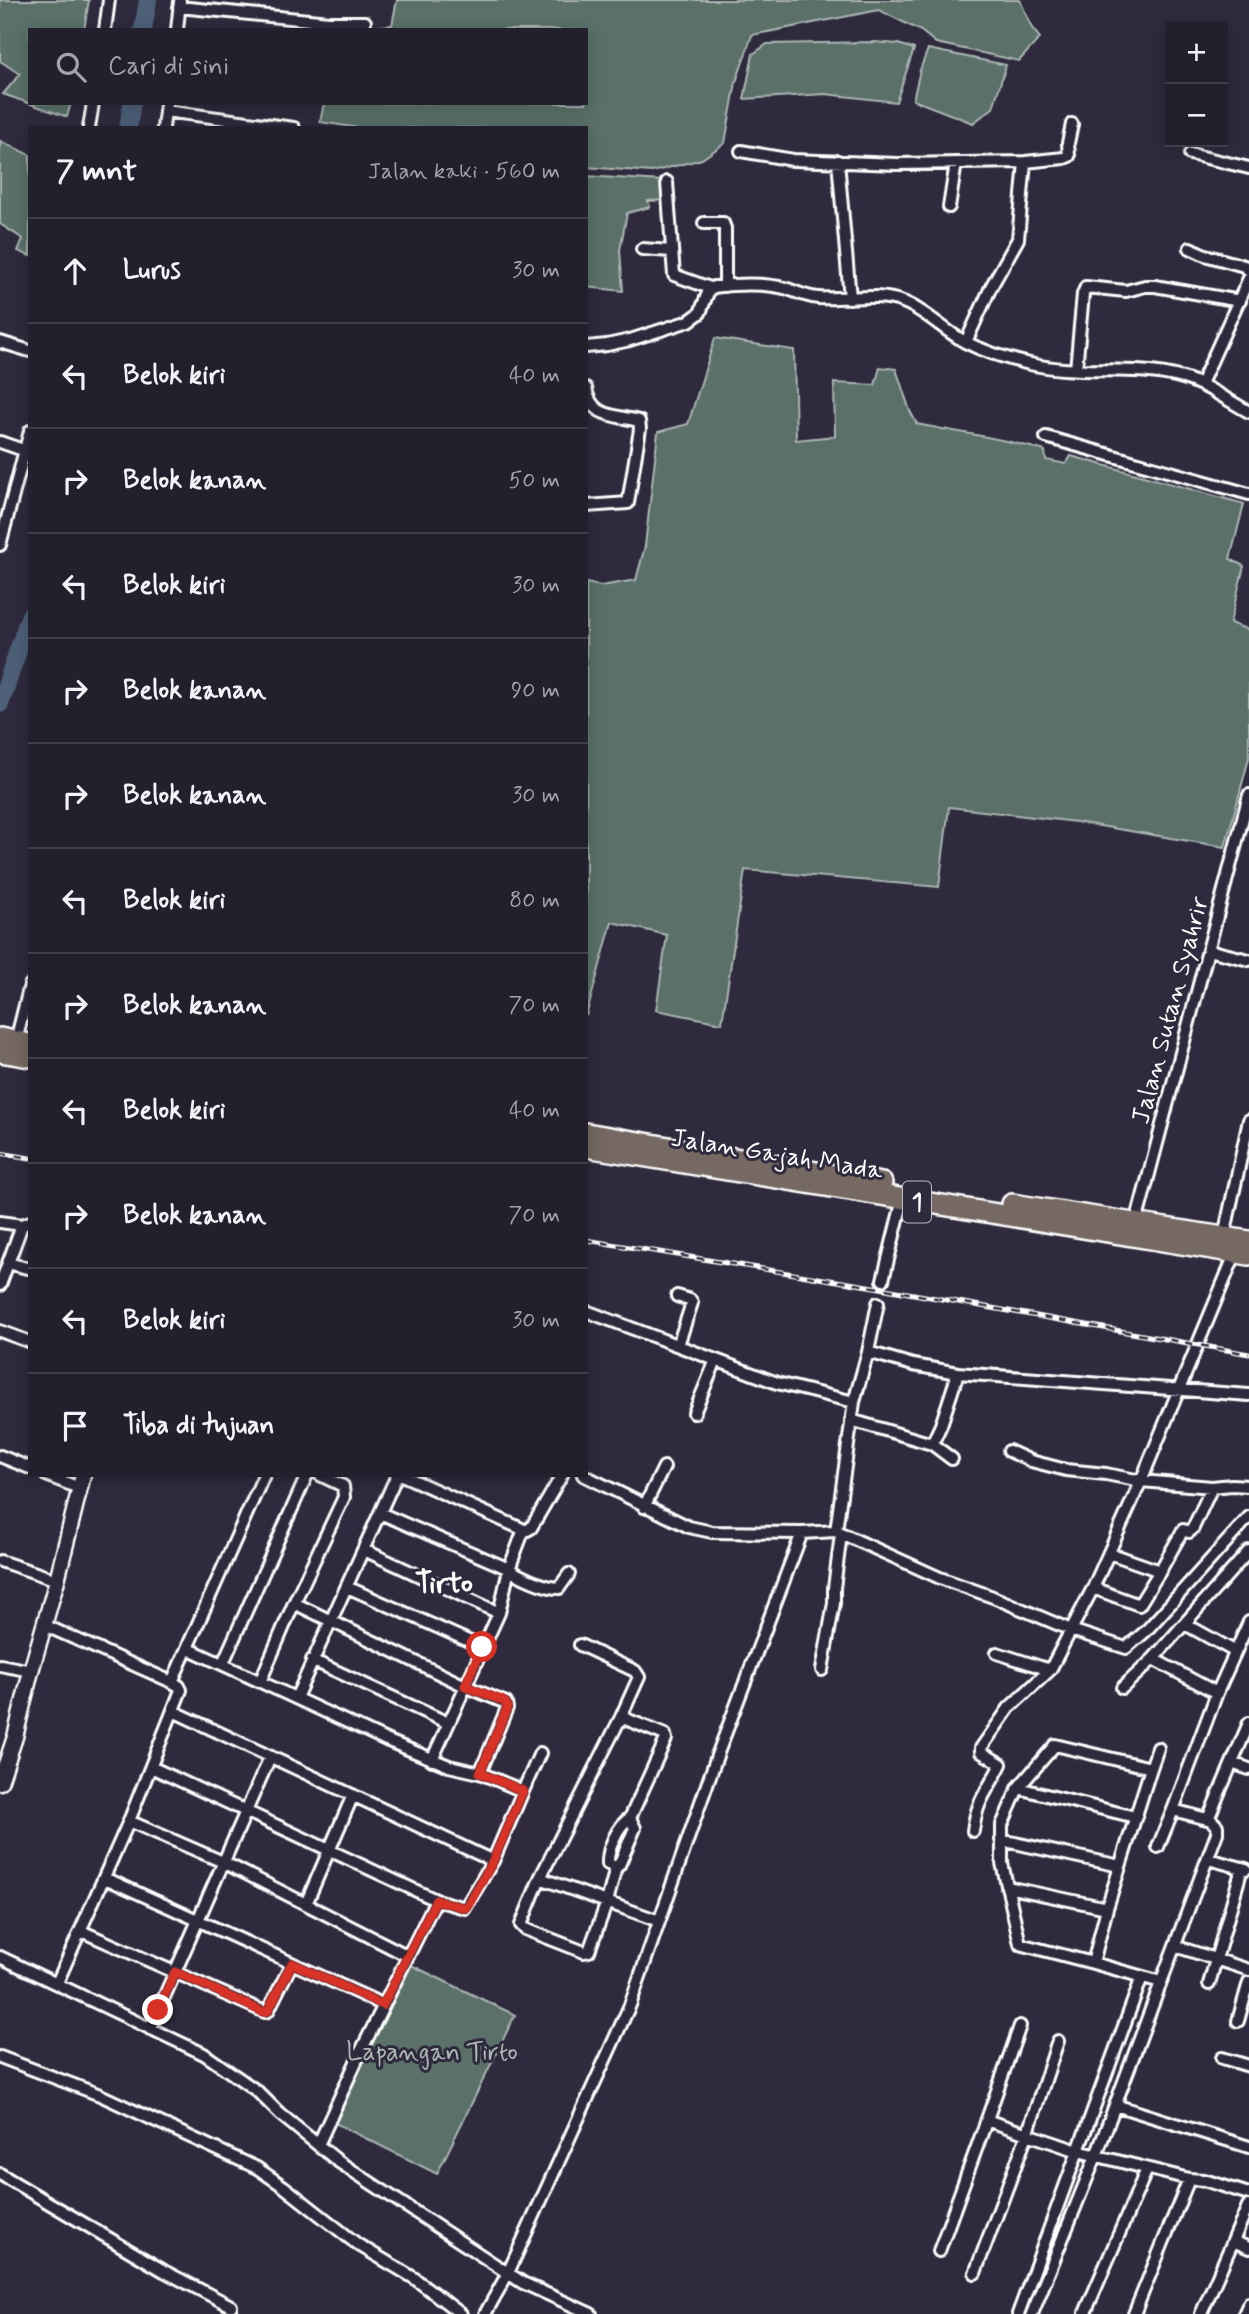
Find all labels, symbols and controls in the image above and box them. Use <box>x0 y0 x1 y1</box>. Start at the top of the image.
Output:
map controls <box>1165 21 1228 147</box>
button: + <box>1165 21 1228 84</box>
search box <box>28 28 588 105</box>
icon: search <box>52 48 90 86</box>
text: Cari di sini <box>108 50 229 84</box>
button: − <box>1165 84 1228 147</box>
text: 7 mnt <box>56 152 137 191</box>
text: Jalan kaki · 560 m <box>368 157 560 187</box>
icon: ahead <box>56 252 94 290</box>
text: Lurus <box>123 254 181 288</box>
text: 30 m <box>512 256 560 286</box>
icon: left <box>56 357 94 395</box>
text: Belok kiri <box>123 359 225 393</box>
text: 40 m <box>509 361 560 391</box>
icon: right <box>56 462 94 500</box>
text: Belok kanan <box>123 464 266 498</box>
text: 50 m <box>509 466 560 496</box>
icon: left <box>56 567 94 605</box>
text: Belok kiri <box>123 569 225 603</box>
text: 30 m <box>512 571 560 601</box>
icon: right <box>56 672 94 710</box>
text: Belok kanan <box>123 674 266 708</box>
text: 90 m <box>511 676 560 706</box>
icon: right <box>56 777 94 815</box>
text: Belok kanan <box>123 779 266 813</box>
text: 30 m <box>512 781 560 811</box>
icon: left <box>56 882 94 920</box>
text: Belok kiri <box>123 884 225 918</box>
text: 80 m <box>509 886 560 916</box>
street label: Jalan Sutan Syahrir <box>1124 893 1218 1128</box>
icon: right <box>56 987 94 1025</box>
text: Belok kanan <box>123 989 266 1023</box>
text: 70 m <box>508 991 560 1021</box>
icon: left <box>56 1092 94 1130</box>
text: Belok kiri <box>123 1094 225 1128</box>
text: 40 m <box>509 1096 560 1126</box>
street label: Jalan Gajah Mada <box>668 1121 885 1189</box>
road number: 1 <box>903 1182 931 1222</box>
icon: right <box>56 1197 94 1235</box>
text: Belok kanan <box>123 1199 266 1233</box>
text: 70 m <box>508 1201 560 1231</box>
icon: left <box>56 1302 94 1340</box>
text: Belok kiri <box>123 1304 225 1338</box>
text: 30 m <box>512 1306 560 1336</box>
icon: arrive <box>56 1407 94 1445</box>
text: Tiba di tujuan <box>123 1409 274 1443</box>
district label: Tirto <box>415 1564 473 1603</box>
route start <box>466 1631 497 1662</box>
route end <box>142 1994 173 2025</box>
park label: Lapangan Tirto <box>346 2036 518 2070</box>

